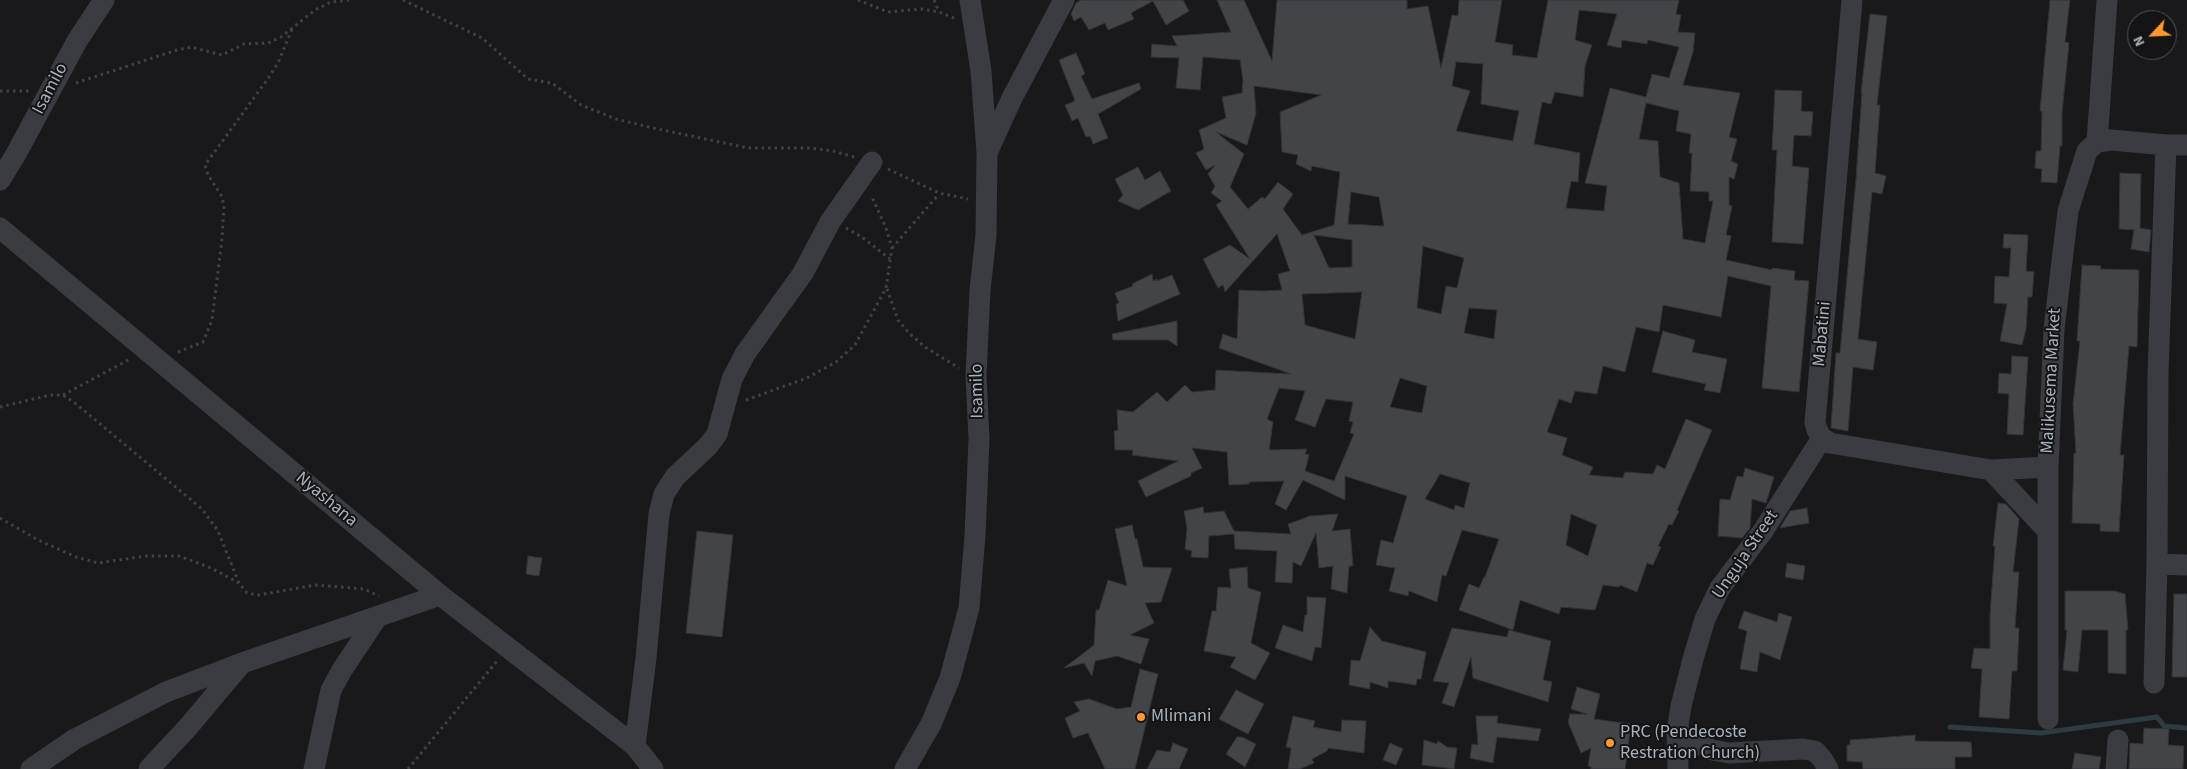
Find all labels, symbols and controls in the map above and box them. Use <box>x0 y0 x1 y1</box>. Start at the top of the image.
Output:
north arrow <box>2127 10 2177 60</box>
text: N <box>2128 32 2150 49</box>
street label: Isamilo <box>29 60 73 118</box>
street label: Mabatini <box>1809 300 1837 368</box>
street label: Malikusema Market <box>2037 308 2067 454</box>
street label: Isamilo <box>967 363 989 419</box>
street label: Nyashana <box>291 468 361 532</box>
street label: Unguja Street <box>1708 506 1784 604</box>
place label: Mlimani <box>1151 706 1211 728</box>
marker: Mlimani <box>1135 711 1147 723</box>
place label: PRC (Pendecoste Restration Church) <box>1620 722 1760 764</box>
marker: PRC (Pendecoste Restration Church) <box>1604 737 1616 749</box>

